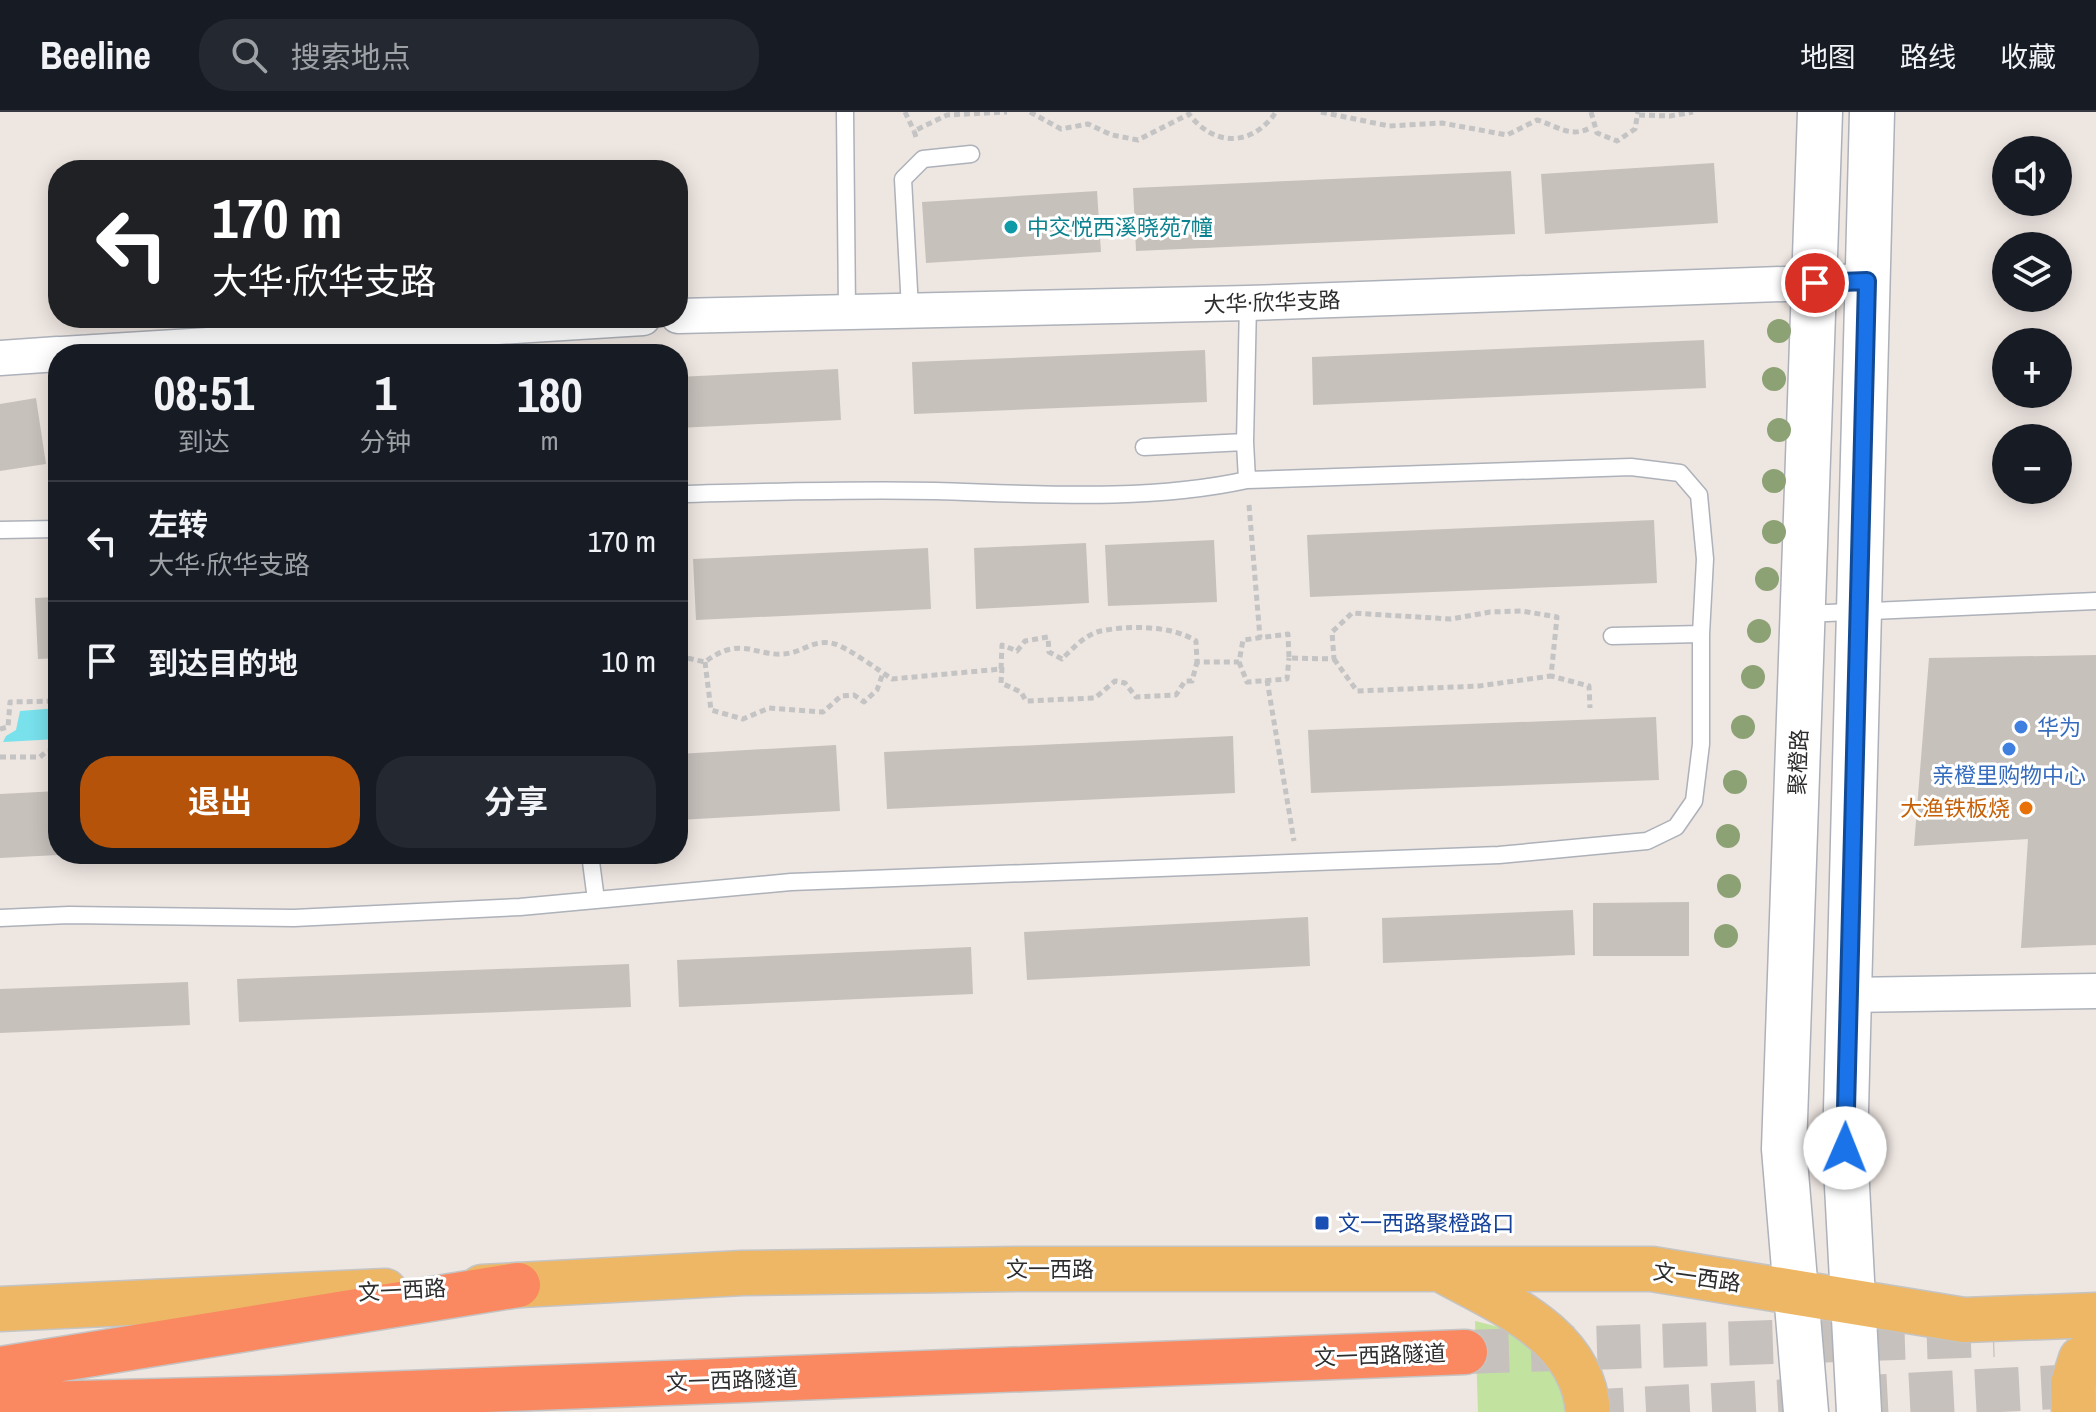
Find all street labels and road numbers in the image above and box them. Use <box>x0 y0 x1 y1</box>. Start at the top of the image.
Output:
street label: 大华·欣华支路 <box>1203 285 1341 319</box>
street label: 聚橙路 <box>1782 728 1814 796</box>
street label: 文一西路 <box>1006 1254 1094 1284</box>
street label: 文一西路 <box>1651 1256 1743 1298</box>
street label: 文一西路 <box>357 1273 447 1307</box>
street label: 文一西路隧道 <box>1314 1338 1446 1372</box>
street label: 文一西路隧道 <box>666 1363 798 1397</box>

